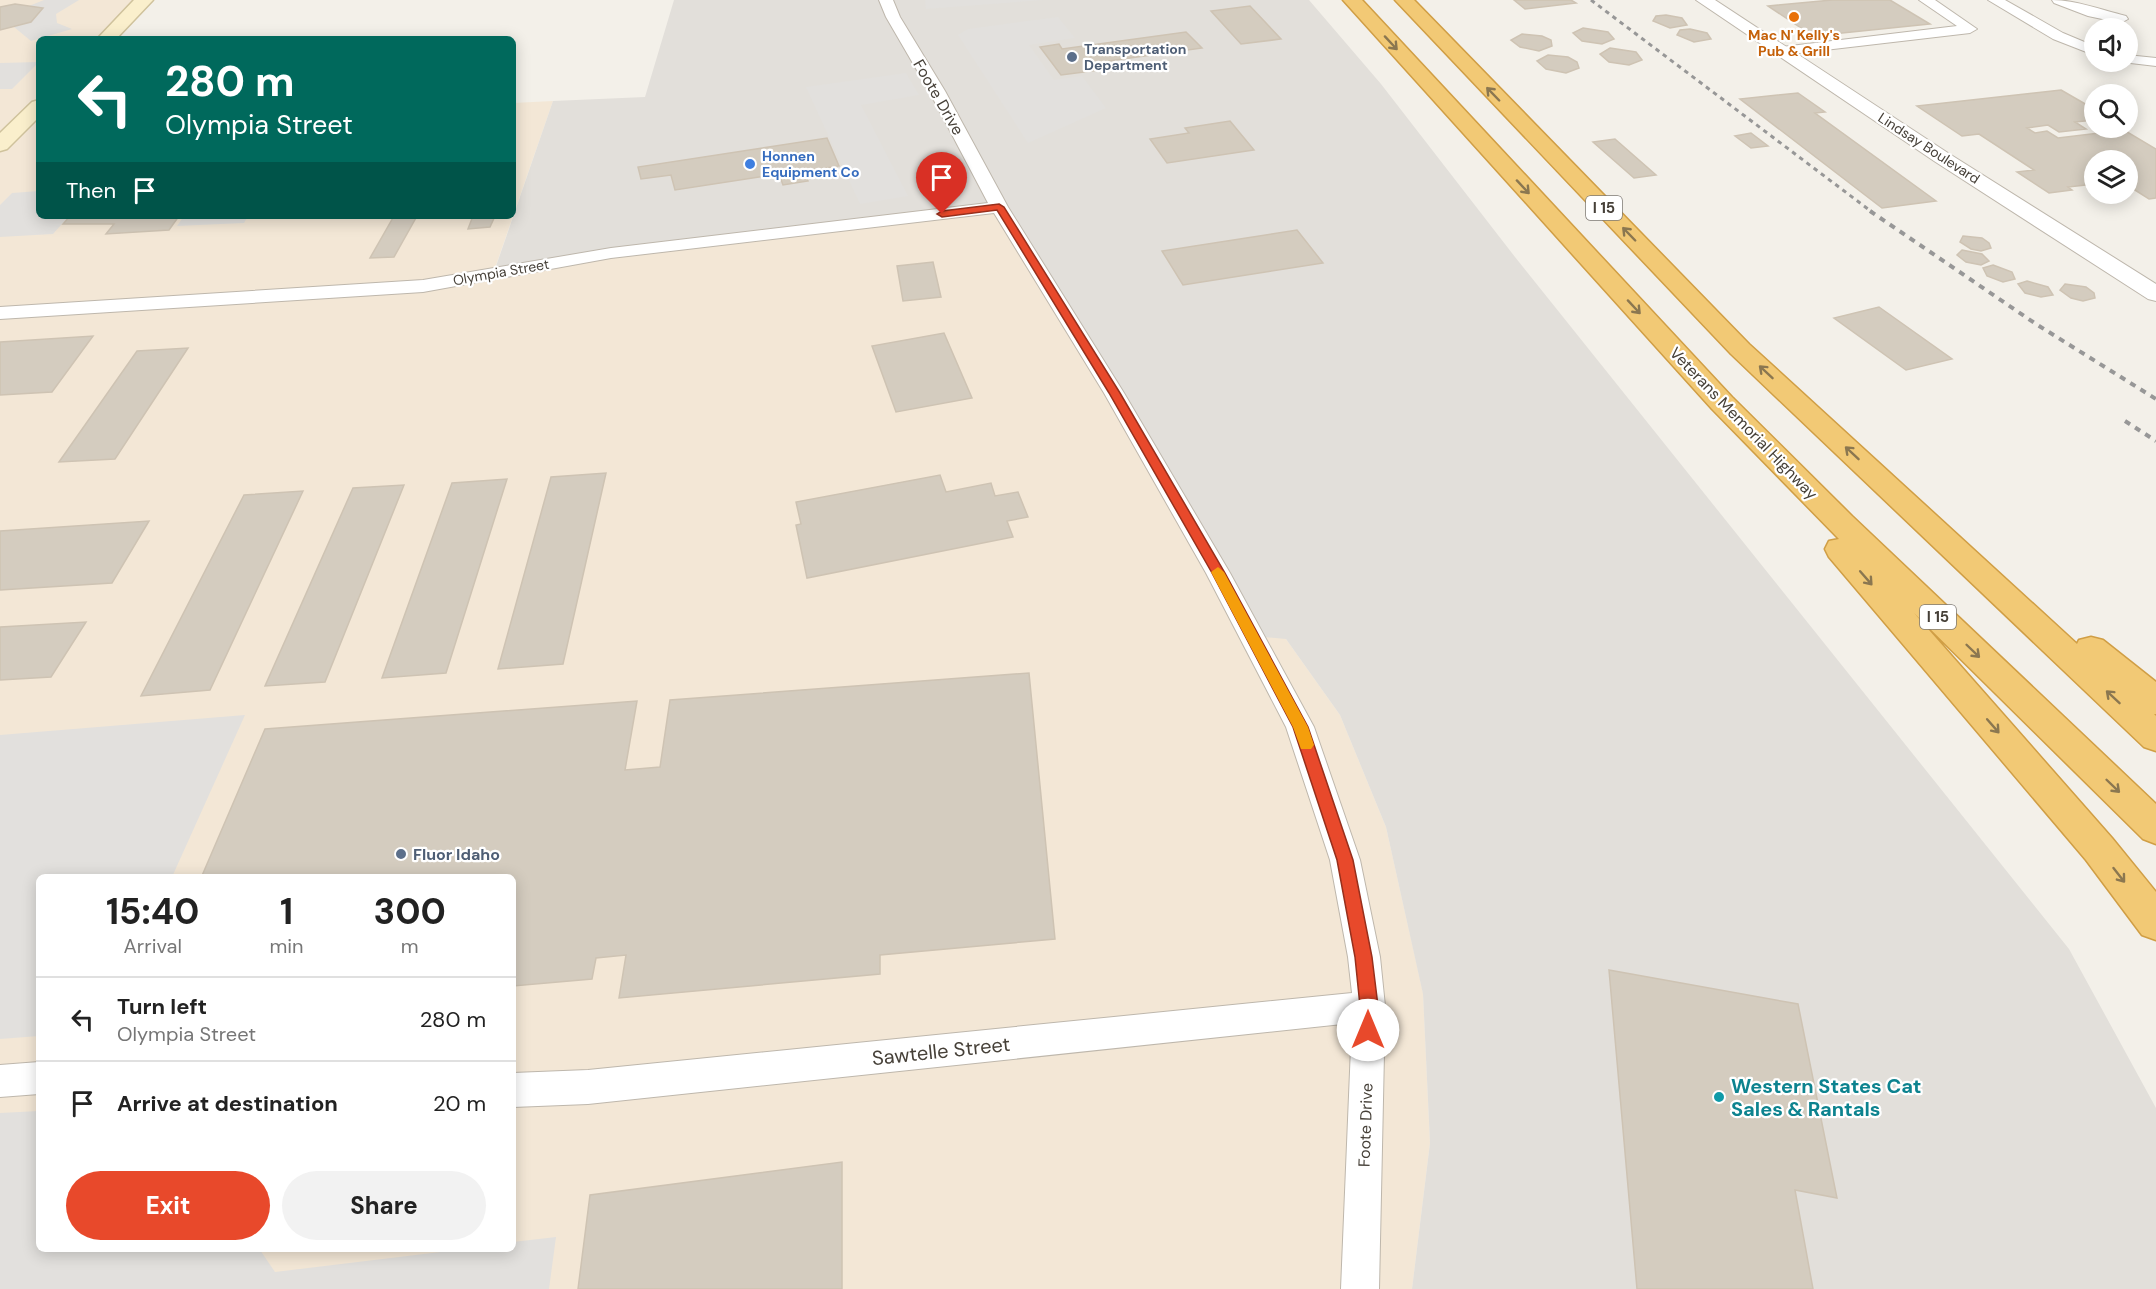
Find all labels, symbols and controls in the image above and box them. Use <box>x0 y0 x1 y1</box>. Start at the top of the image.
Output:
marker: Mac N' Kelly's Pub & Grill <box>1787 10 1801 24</box>
map controls <box>2084 18 2138 204</box>
button: sound <box>2084 18 2138 72</box>
place label: Mac N' Kelly's Pub & Grill <box>1748 26 1840 60</box>
one-way arrow <box>1384 35 1398 50</box>
place label: Transportation Department <box>1084 40 1186 74</box>
marker: Transportation Department <box>1065 50 1079 64</box>
text: 280 m <box>165 54 295 109</box>
street label: Foote Drive <box>908 56 969 139</box>
icon: left <box>66 60 144 138</box>
button: search <box>2084 84 2138 138</box>
one-way arrow <box>1485 87 1500 102</box>
text: Olympia Street <box>165 107 353 142</box>
street label: Lindsay Boulevard <box>1875 108 1983 188</box>
place label: Honnen Equipment Co <box>762 147 859 181</box>
button: layers <box>2084 150 2138 204</box>
pin <box>916 152 967 214</box>
marker: Honnen Equipment Co <box>743 157 757 171</box>
icon: arrive <box>925 161 958 194</box>
icon: arrive <box>128 174 161 207</box>
text: Then <box>66 176 116 205</box>
one-way arrow <box>1516 179 1531 194</box>
road number: I 15 <box>1586 196 1622 220</box>
one-way arrow <box>1621 226 1636 241</box>
street label: Olympia Street <box>451 255 551 289</box>
one-way arrow <box>1627 299 1641 314</box>
street label: Veterans Memorial Highway <box>1665 343 1822 504</box>
one-way arrow <box>1759 366 1774 380</box>
one-way arrow <box>1845 446 1860 460</box>
one-way arrow <box>1859 570 1873 585</box>
road number: I 15 <box>1920 605 1956 629</box>
one-way arrow <box>1966 644 1981 658</box>
one-way arrow <box>2106 690 2121 704</box>
one-way arrow <box>1986 718 2000 733</box>
one-way arrow <box>2106 779 2121 794</box>
place label: Fluor Idaho <box>413 844 500 865</box>
marker: Fluor Idaho <box>394 847 408 861</box>
one-way arrow <box>2113 867 2126 883</box>
text: 15:40 <box>106 888 199 935</box>
text: 1 <box>280 888 293 935</box>
text: 300 <box>374 888 446 935</box>
text: Arrival <box>124 933 182 959</box>
text: min <box>269 933 304 959</box>
text: m <box>401 933 419 959</box>
text: Turn left <box>117 992 207 1021</box>
position arrow <box>1336 998 1400 1062</box>
icon: left <box>66 1003 99 1036</box>
text: 280 m <box>420 1005 486 1034</box>
text: Olympia Street <box>117 1021 256 1047</box>
street label: Sawtelle Street <box>871 1031 1012 1071</box>
place label: Western States Cat Sales & Rantals <box>1731 1073 1921 1122</box>
street label: Foote Drive <box>1354 1083 1377 1167</box>
icon: arrive <box>66 1087 99 1120</box>
text: Arrive at destination <box>117 1089 338 1118</box>
text: 20 m <box>433 1089 486 1118</box>
marker: Western States Cat Sales & Rantals <box>1712 1090 1726 1104</box>
button: Exit <box>66 1171 270 1240</box>
button: Share <box>282 1171 486 1240</box>

